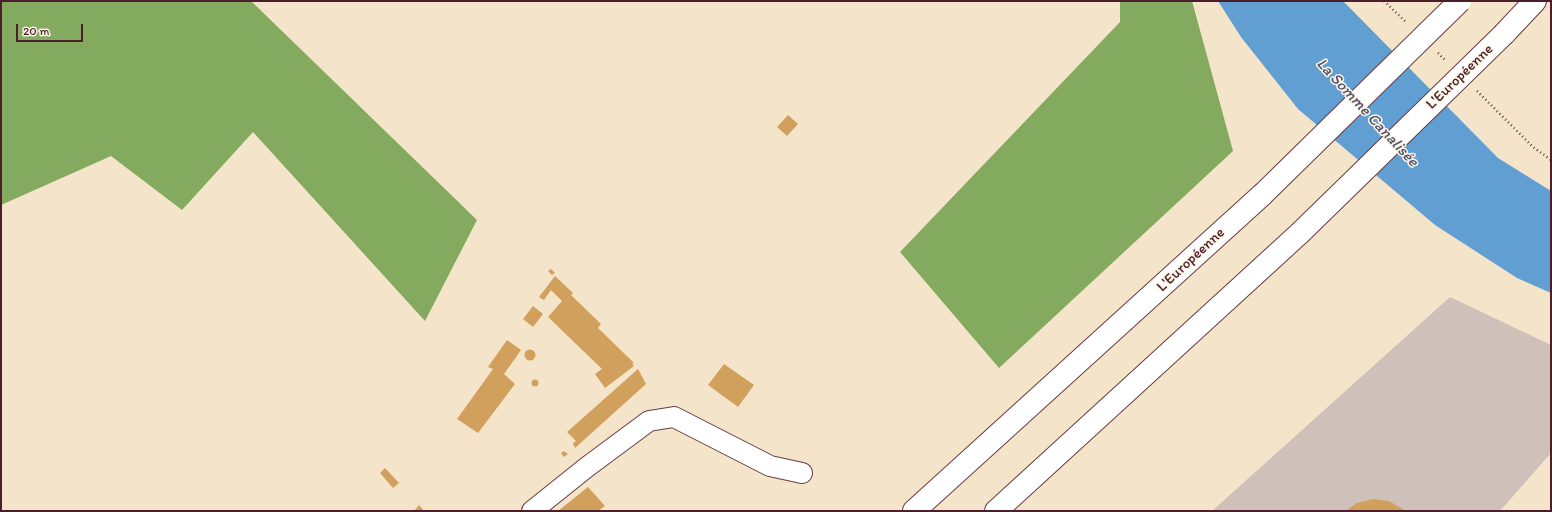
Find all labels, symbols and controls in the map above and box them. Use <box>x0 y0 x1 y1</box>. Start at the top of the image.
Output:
scale bar <box>18 16 85 42</box>
text: 20 m <box>23 24 50 38</box>
street label: L'Européenne <box>1423 41 1497 113</box>
water label: La Somme Canalisée <box>1312 55 1422 171</box>
street label: L'Européenne <box>1153 224 1229 296</box>

